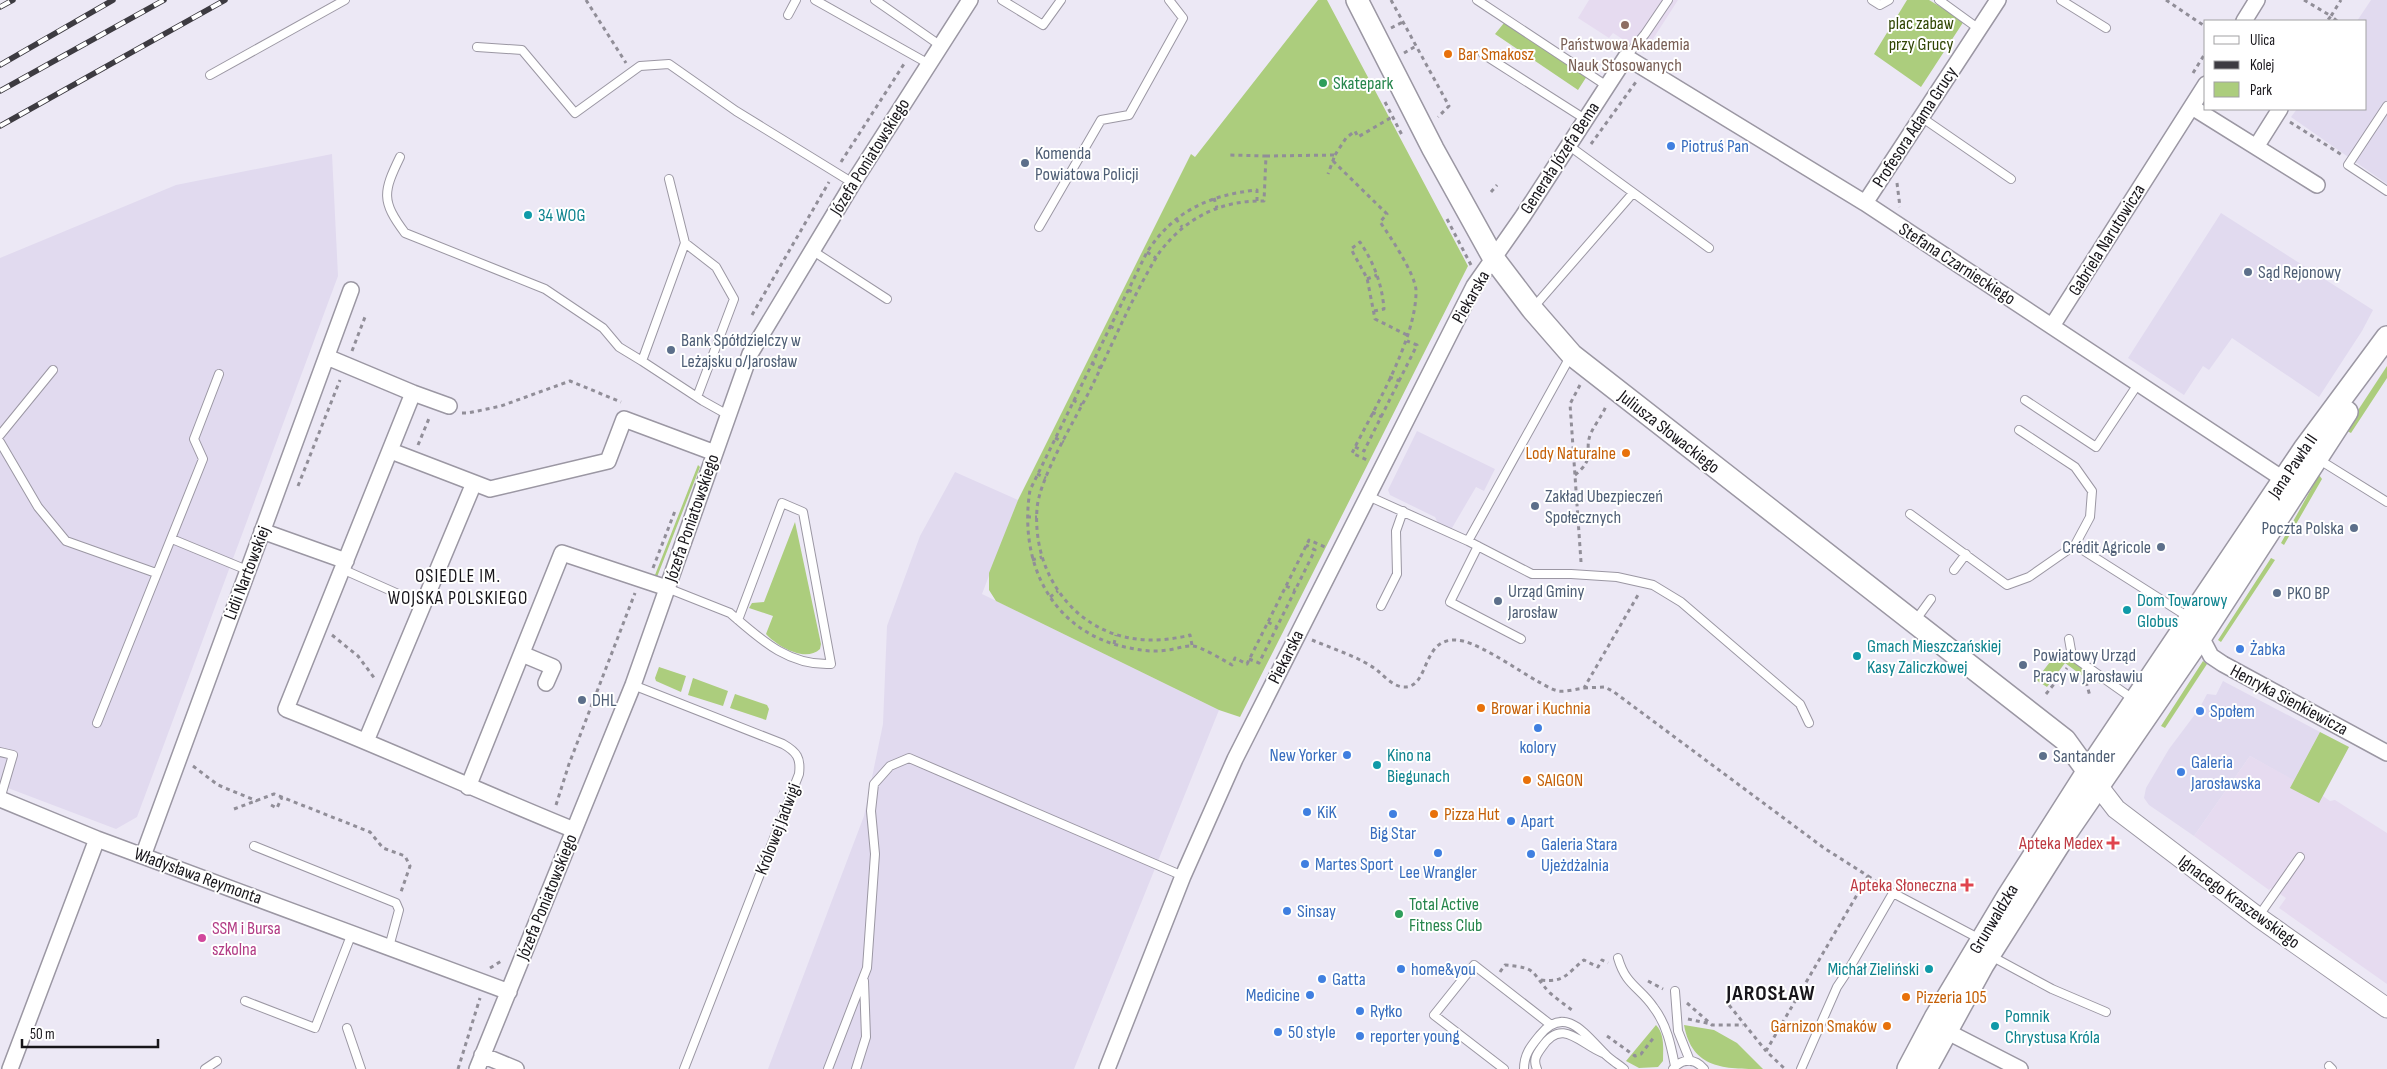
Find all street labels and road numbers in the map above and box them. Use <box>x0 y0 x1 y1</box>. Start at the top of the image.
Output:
street label: Profesora Adama Grucy <box>1868 63 1962 191</box>
street label: Józefa Poniatowskiego <box>825 95 914 220</box>
street label: Generała Józefa Bema <box>1516 98 1604 218</box>
street label: Gabriela Narutowicza <box>2064 180 2150 300</box>
street label: Stefana Czarnieckiego <box>1895 219 2019 309</box>
street label: Piekarska <box>1448 267 1494 327</box>
street label: Juliusza Słowackiego <box>1613 385 1724 478</box>
street label: Jana Pawła II <box>2263 430 2322 503</box>
street label: Józefa Poniatowskiego <box>660 451 724 586</box>
street label: Lidii Nartowskiej <box>220 523 274 623</box>
street label: Piekarska <box>1264 627 1308 687</box>
street label: Henryka Sienkiewicza <box>2227 660 2352 740</box>
street label: Królowej Jadwigi <box>751 780 805 878</box>
street label: Józefa Poniatowskiego <box>512 831 582 964</box>
street label: Władysława Reymonta <box>131 843 265 909</box>
street label: Ignacego Kraszewskiego <box>2174 851 2304 953</box>
street label: Grunwaldzka <box>1965 880 2023 958</box>

